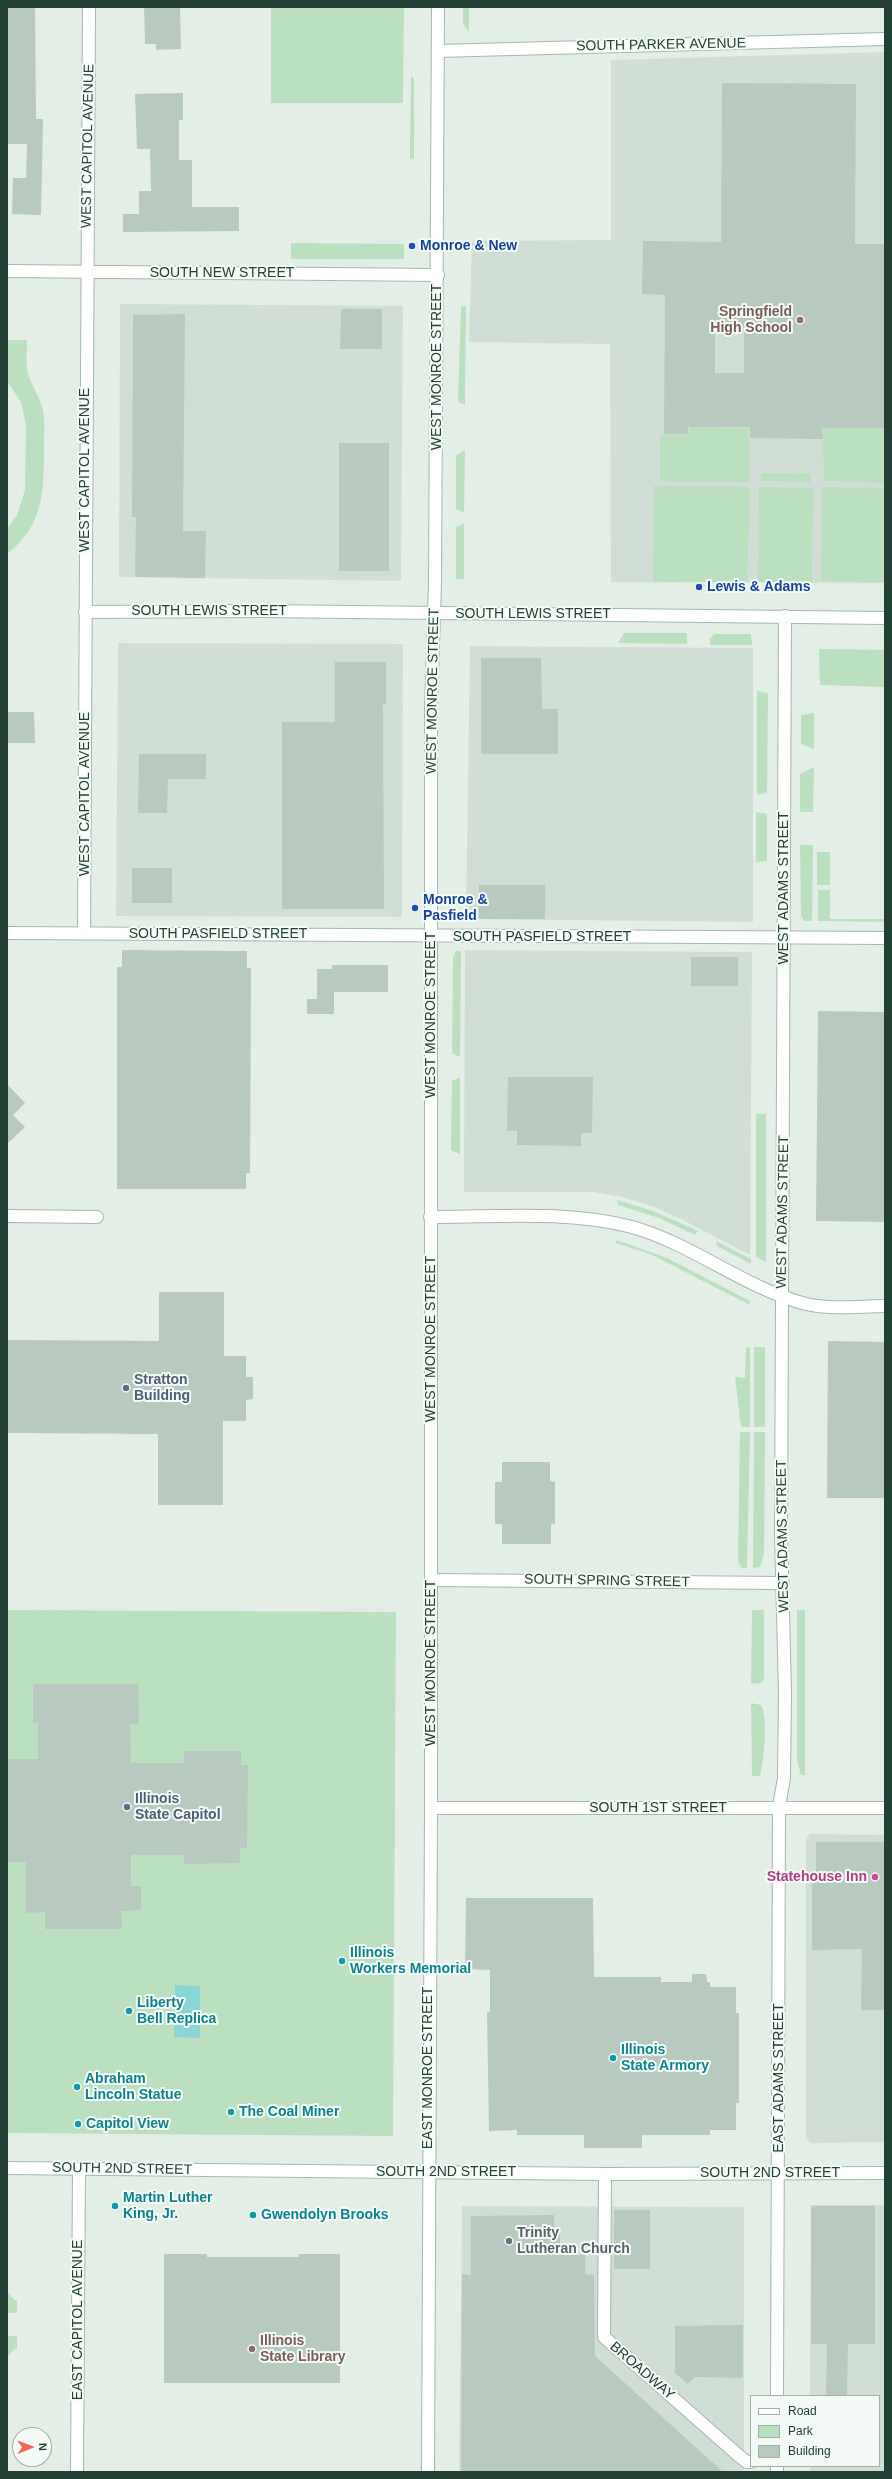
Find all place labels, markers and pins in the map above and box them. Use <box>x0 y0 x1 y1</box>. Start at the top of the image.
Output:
place label: Monroe & New <box>420 238 517 254</box>
marker: Monroe & New <box>407 241 417 251</box>
place label: Springfield High School <box>710 304 792 336</box>
marker: Springfield High School <box>795 315 805 325</box>
place label: Lewis & Adams <box>707 579 810 595</box>
marker: Lewis & Adams <box>694 582 704 592</box>
place label: Monroe & Pasfield <box>423 892 488 924</box>
marker: Monroe & Pasfield <box>410 903 420 913</box>
place label: Stratton Building <box>134 1372 190 1404</box>
marker: Stratton Building <box>121 1383 131 1393</box>
place label: Illinois State Capitol <box>135 1791 221 1824</box>
marker: Illinois State Capitol <box>122 1802 132 1812</box>
place label: Statehouse Inn <box>767 1869 867 1885</box>
marker: Statehouse Inn <box>870 1872 880 1882</box>
place label: Illinois Workers Memorial <box>350 1945 471 1978</box>
marker: Illinois Workers Memorial <box>337 1956 347 1966</box>
place label: Liberty Bell Replica <box>137 1995 216 2028</box>
marker: Liberty Bell Replica <box>124 2006 134 2016</box>
place label: Illinois State Armory <box>621 2042 709 2074</box>
marker: Illinois State Armory <box>608 2053 618 2063</box>
place label: Abraham Lincoln Statue <box>85 2071 181 2104</box>
marker: Abraham Lincoln Statue <box>72 2082 82 2092</box>
place label: The Coal Miner <box>239 2104 339 2120</box>
marker: The Coal Miner <box>226 2107 236 2117</box>
place label: Capitol View <box>86 2116 169 2132</box>
marker: Capitol View <box>73 2119 83 2129</box>
place label: Martin Luther King, Jr. <box>123 2190 212 2222</box>
marker: Martin Luther King, Jr. <box>110 2201 120 2211</box>
place label: Gwendolyn Brooks <box>261 2207 389 2223</box>
marker: Gwendolyn Brooks <box>248 2210 258 2220</box>
place label: Trinity Lutheran Church <box>517 2225 630 2258</box>
marker: Trinity Lutheran Church <box>504 2236 514 2246</box>
place label: Illinois State Library <box>260 2333 346 2366</box>
marker: Illinois State Library <box>247 2344 257 2354</box>

